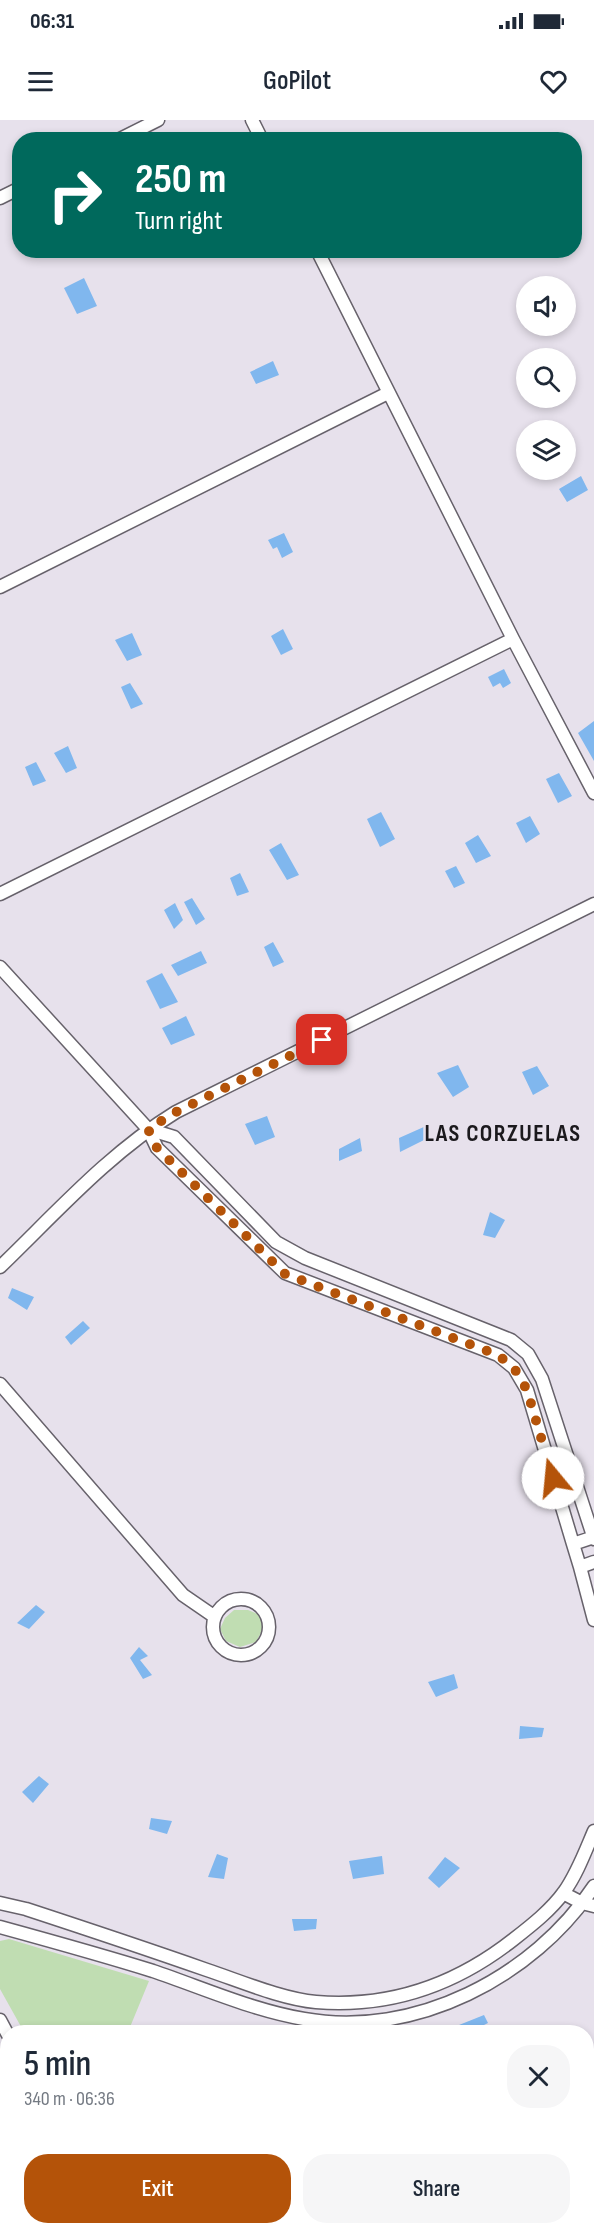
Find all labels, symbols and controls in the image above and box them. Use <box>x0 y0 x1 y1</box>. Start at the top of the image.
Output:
text: 06:31 <box>30 8 74 35</box>
icon: menu <box>24 65 57 98</box>
text: GoPilot <box>263 65 331 97</box>
icon: heart <box>537 65 570 98</box>
text: 250 m <box>135 154 226 205</box>
icon: right <box>36 156 114 234</box>
text: Turn right <box>135 205 222 237</box>
map controls <box>516 276 576 480</box>
button: sound <box>516 276 576 336</box>
button: search <box>516 348 576 408</box>
button: layers <box>516 420 576 480</box>
pin <box>296 1014 347 1065</box>
icon: arrive <box>305 1023 338 1056</box>
district label: LAS CORZUELAS <box>424 1119 582 1148</box>
position arrow <box>521 1446 585 1510</box>
text: 5 min <box>24 2043 91 2086</box>
button: close <box>507 2045 570 2108</box>
text: 340 m · 06:36 <box>24 2087 115 2111</box>
button: Exit <box>24 2154 291 2223</box>
button: Share <box>303 2154 570 2223</box>

